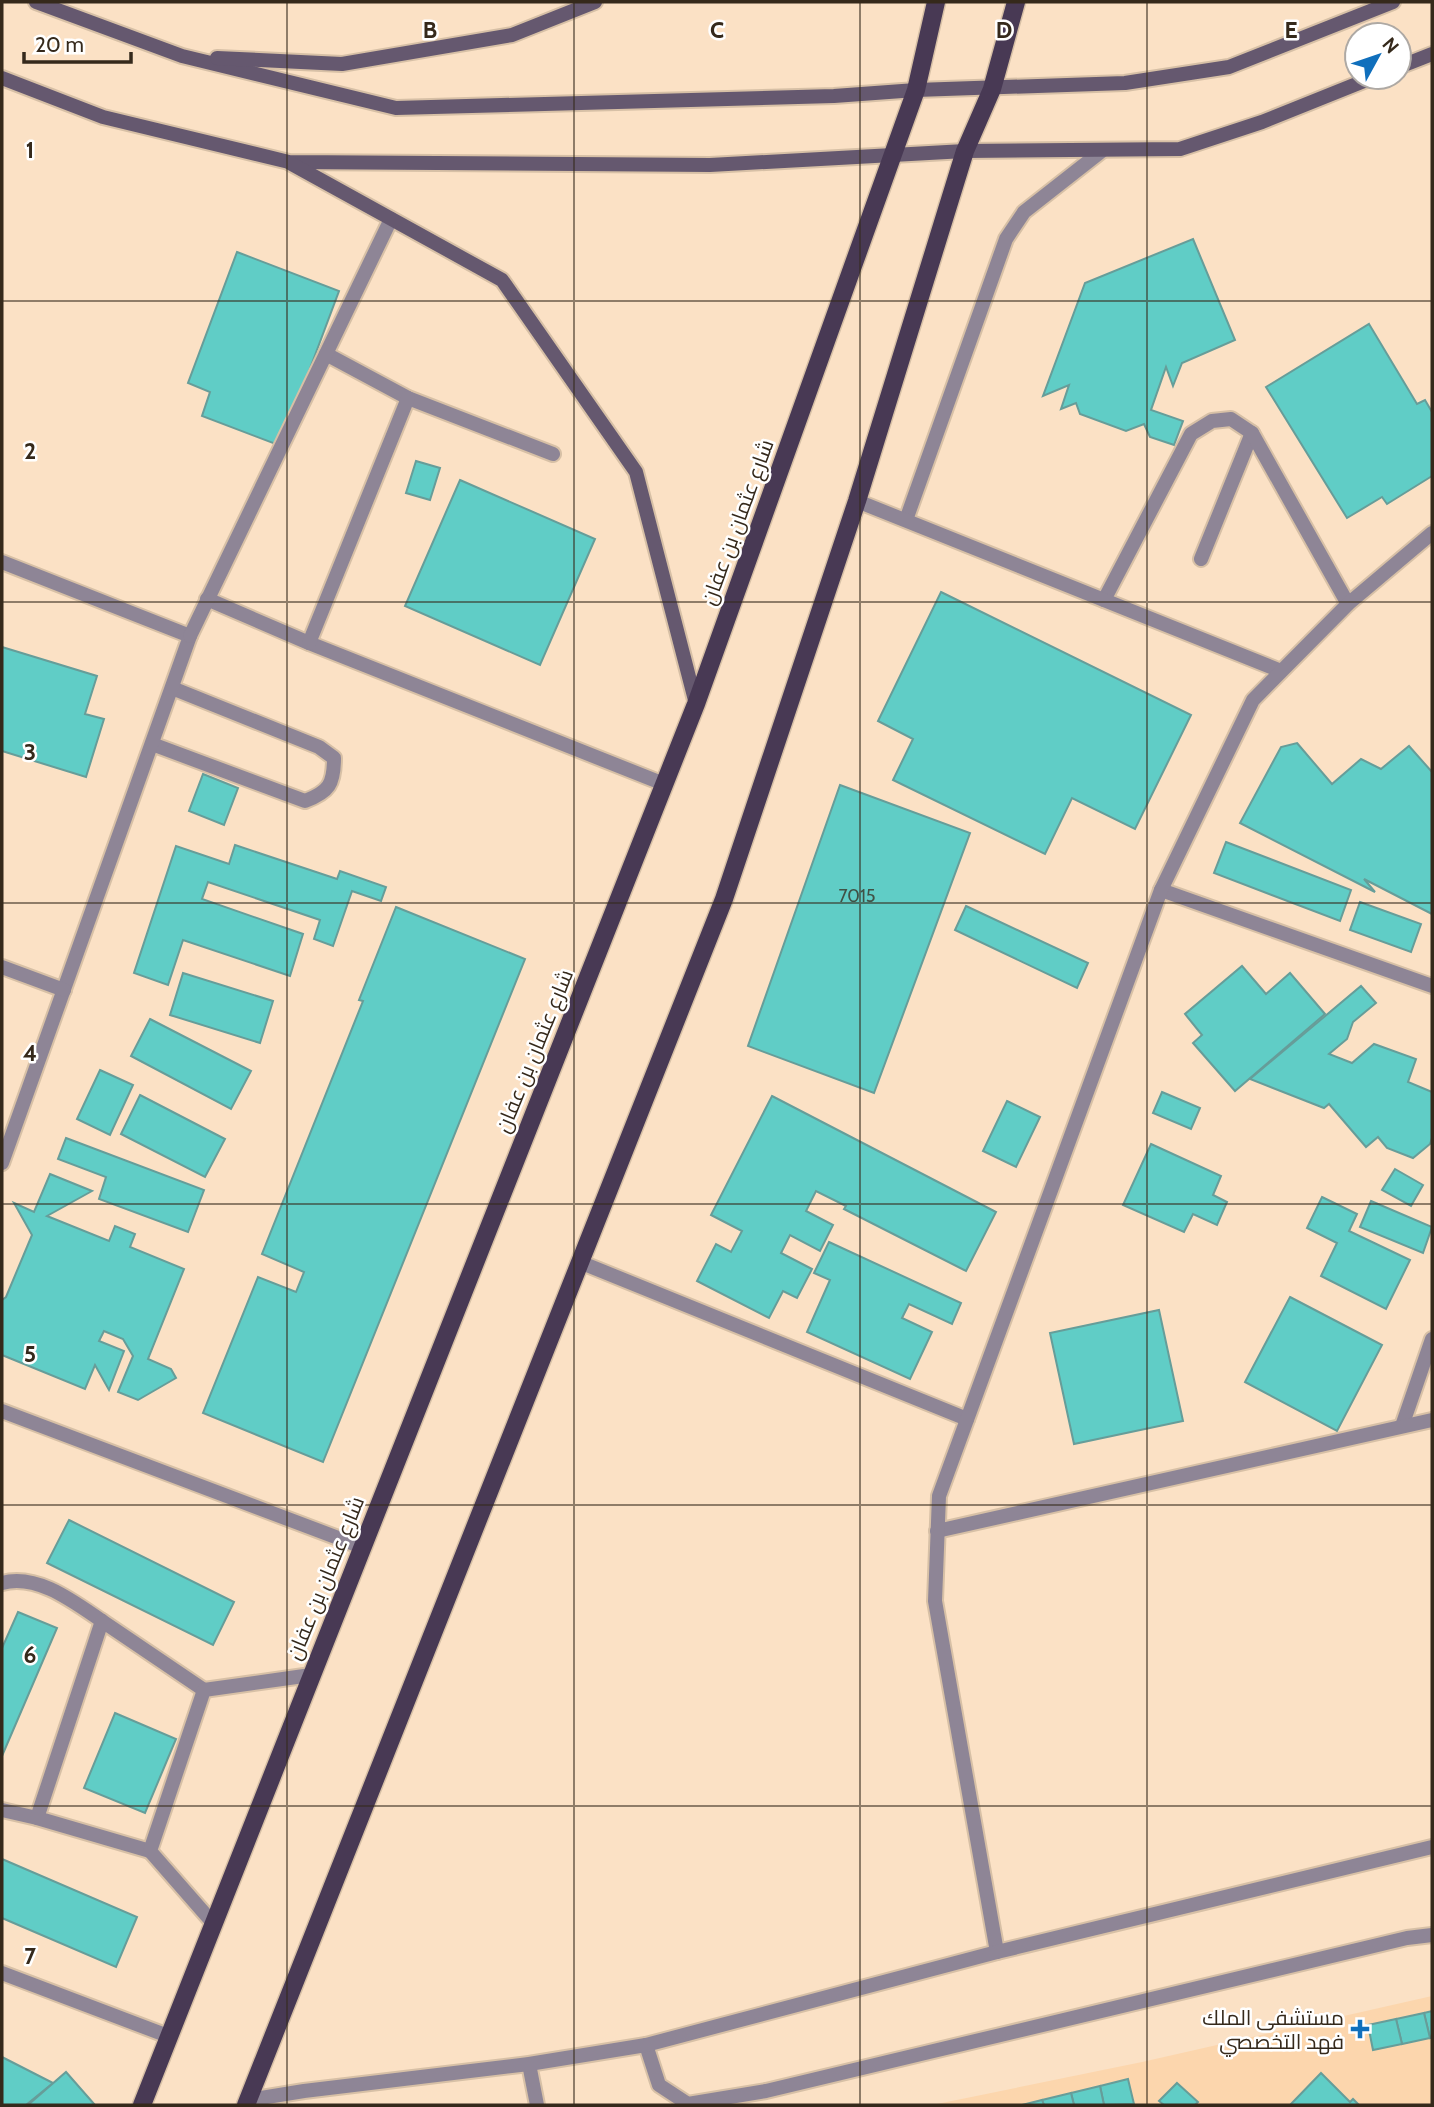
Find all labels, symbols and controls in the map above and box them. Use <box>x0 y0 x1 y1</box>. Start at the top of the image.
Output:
text: B <box>423 16 437 44</box>
text: C <box>710 16 724 44</box>
text: D <box>996 16 1012 44</box>
text: E <box>1284 16 1298 44</box>
scale bar <box>24 21 131 65</box>
north arrow <box>1343 21 1413 91</box>
text: 20 m <box>35 32 84 57</box>
text: N <box>1378 33 1404 58</box>
text: 1 <box>26 136 34 164</box>
street label: شارع عثمان بن عفان <box>695 436 780 609</box>
text: 2 <box>24 437 36 465</box>
text: 3 <box>24 738 36 766</box>
house number: 7015 <box>838 885 876 907</box>
street label: شارع عثمان بن عفان <box>490 966 580 1137</box>
text: 4 <box>23 1039 37 1067</box>
text: 5 <box>24 1340 36 1368</box>
street label: شارع عثمان بن عفان <box>281 1493 371 1664</box>
text: 6 <box>24 1641 36 1669</box>
text: 7 <box>24 1942 36 1970</box>
place label: مستشفى الملك فهد التخصصي <box>1202 2005 1344 2057</box>
marker: مستشفى الملك فهد التخصصي <box>1350 2019 1370 2039</box>

